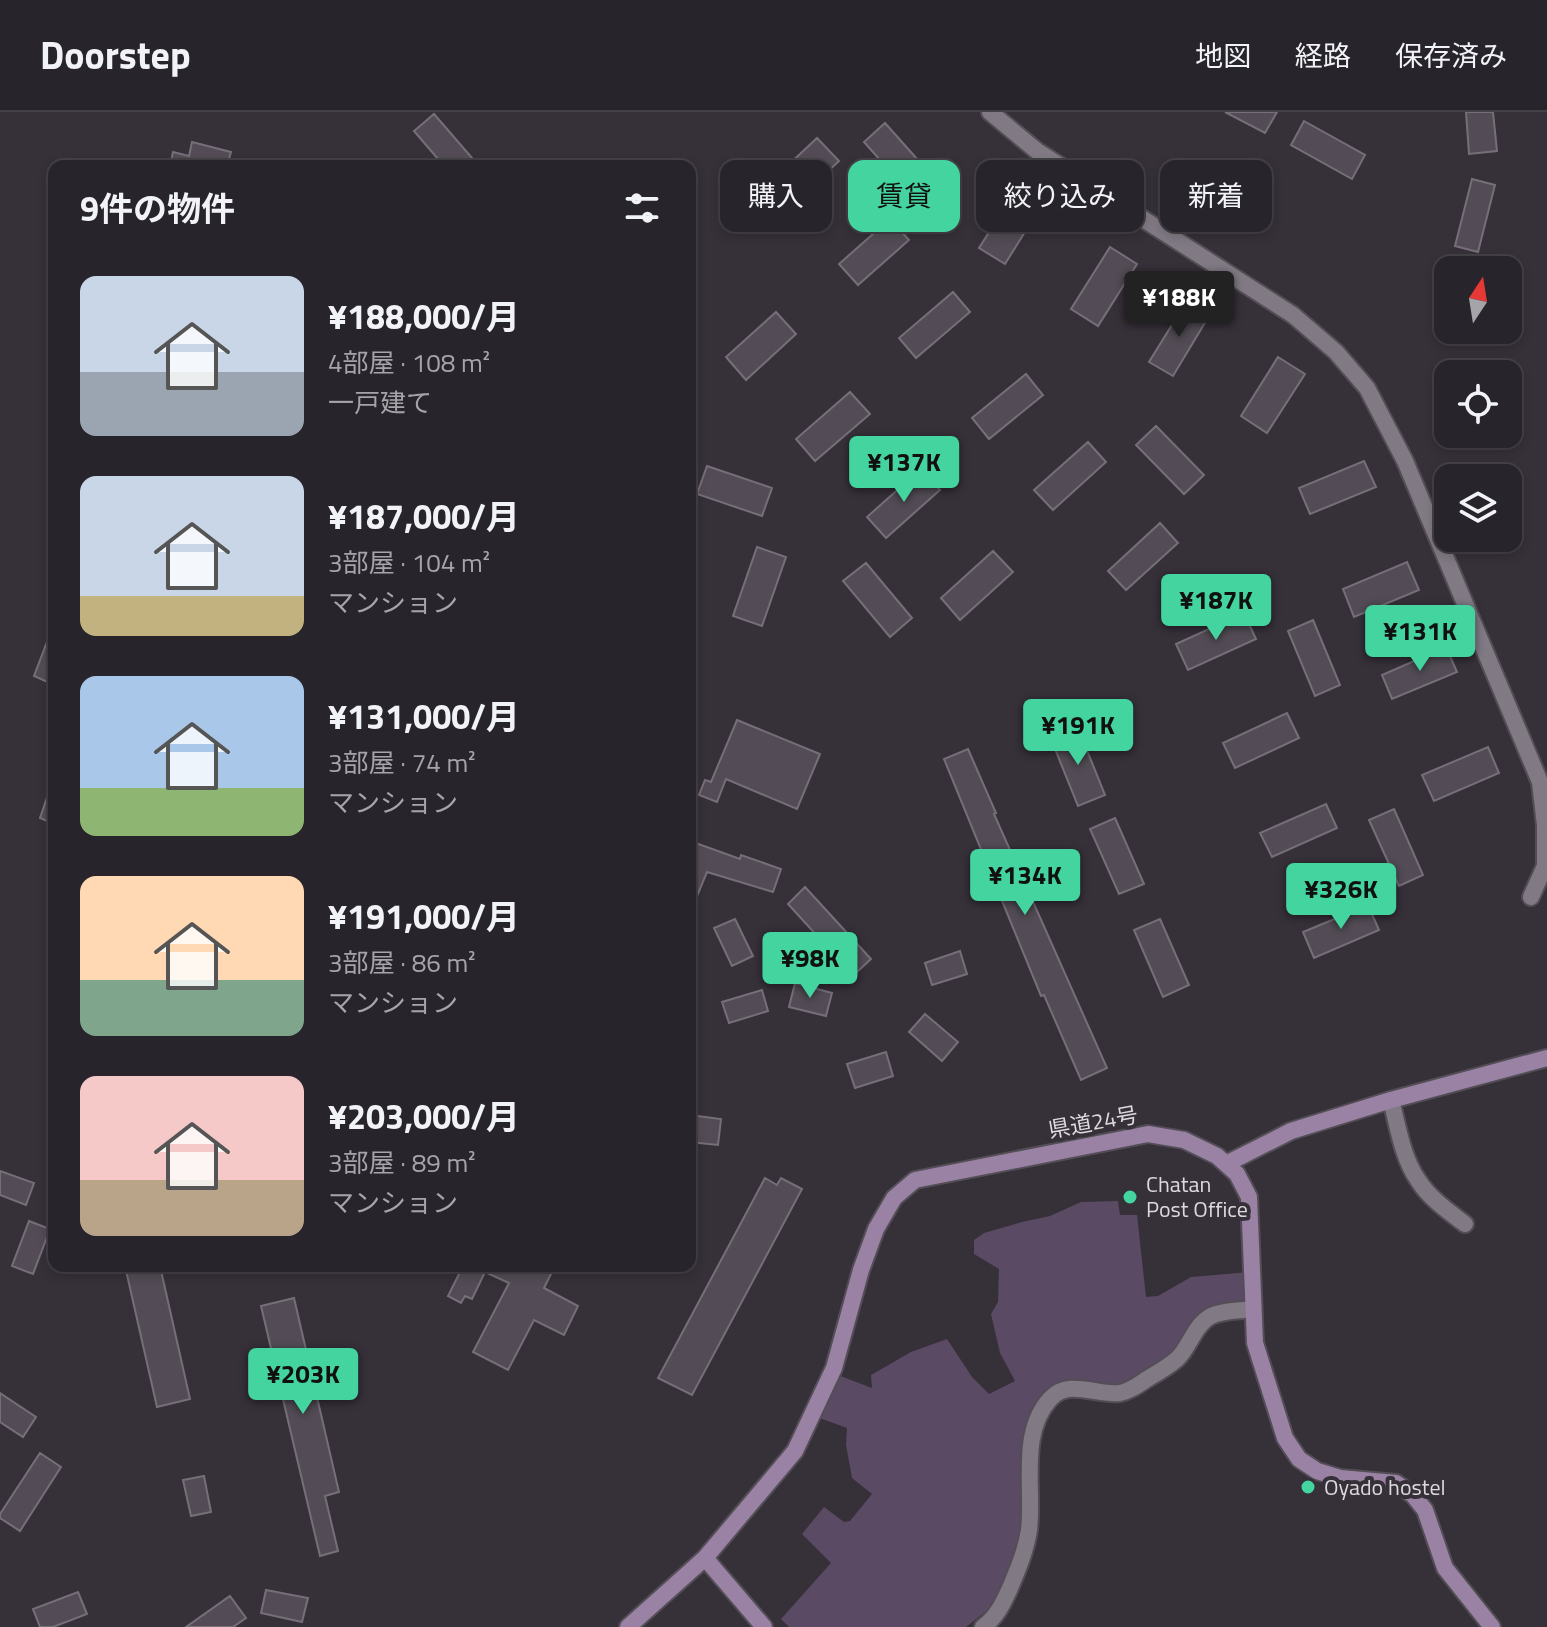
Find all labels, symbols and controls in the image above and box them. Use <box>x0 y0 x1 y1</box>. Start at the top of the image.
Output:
text: Doorstep <box>40 26 191 84</box>
text: 地図 <box>1195 34 1251 77</box>
text: 経路 <box>1295 34 1351 77</box>
text: 保存済み <box>1395 34 1507 77</box>
chip: 購入 <box>720 160 832 232</box>
chip: 賃貸 <box>848 160 960 232</box>
chip: 絞り込み <box>976 160 1144 232</box>
chip: 新着 <box>1160 160 1272 232</box>
text: 9件の物件 <box>80 182 235 234</box>
icon: filters <box>620 186 664 230</box>
north arrow <box>1434 256 1522 344</box>
map controls <box>1434 256 1522 552</box>
pin: ¥188K <box>1123 271 1235 339</box>
text: ¥188K <box>1142 277 1216 316</box>
text: ¥188,000/月 <box>328 290 520 342</box>
icon: home <box>144 308 240 404</box>
text: 4部屋 · 108 m² <box>328 343 490 382</box>
button: locate <box>1434 360 1522 448</box>
text: 一戸建て <box>328 383 432 422</box>
pin: ¥137K <box>848 436 960 504</box>
text: ¥137K <box>867 442 941 481</box>
button: layers <box>1434 464 1522 552</box>
text: ¥187,000/月 <box>328 490 520 542</box>
icon: home <box>144 508 240 604</box>
text: 3部屋 · 104 m² <box>328 543 490 582</box>
pin: ¥187K <box>1160 574 1272 642</box>
text: ¥187K <box>1179 580 1253 619</box>
text: マンション <box>328 583 458 622</box>
pin: ¥131K <box>1364 605 1476 673</box>
text: ¥131K <box>1383 611 1457 650</box>
text: ¥131,000/月 <box>328 690 520 742</box>
pin: ¥191K <box>1022 699 1134 767</box>
text: ¥191K <box>1041 705 1115 744</box>
icon: home <box>144 708 240 804</box>
text: 3部屋 · 74 m² <box>328 743 476 782</box>
text: マンション <box>328 783 458 822</box>
pin: ¥134K <box>969 849 1081 917</box>
text: ¥134K <box>988 855 1062 894</box>
pin: ¥326K <box>1285 863 1397 931</box>
text: ¥326K <box>1304 869 1378 908</box>
text: ¥191,000/月 <box>328 890 520 942</box>
icon: home <box>144 908 240 1004</box>
pin: ¥98K <box>763 932 857 1000</box>
text: ¥98K <box>780 938 840 977</box>
text: 3部屋 · 86 m² <box>328 943 476 982</box>
text: マンション <box>328 983 458 1022</box>
text: ¥203,000/月 <box>328 1090 520 1142</box>
street label: 県道24号 <box>1045 1097 1141 1147</box>
icon: home <box>144 1108 240 1204</box>
text: 3部屋 · 89 m² <box>328 1143 476 1182</box>
place label: Chatan Post Office <box>1146 1167 1248 1226</box>
text: マンション <box>328 1183 458 1222</box>
marker: Chatan Post Office <box>1121 1188 1139 1206</box>
pin: ¥203K <box>247 1348 359 1416</box>
text: ¥203K <box>266 1354 340 1393</box>
place label: Oyado hostel <box>1324 1470 1446 1504</box>
marker: Oyado hostel <box>1299 1478 1317 1496</box>

